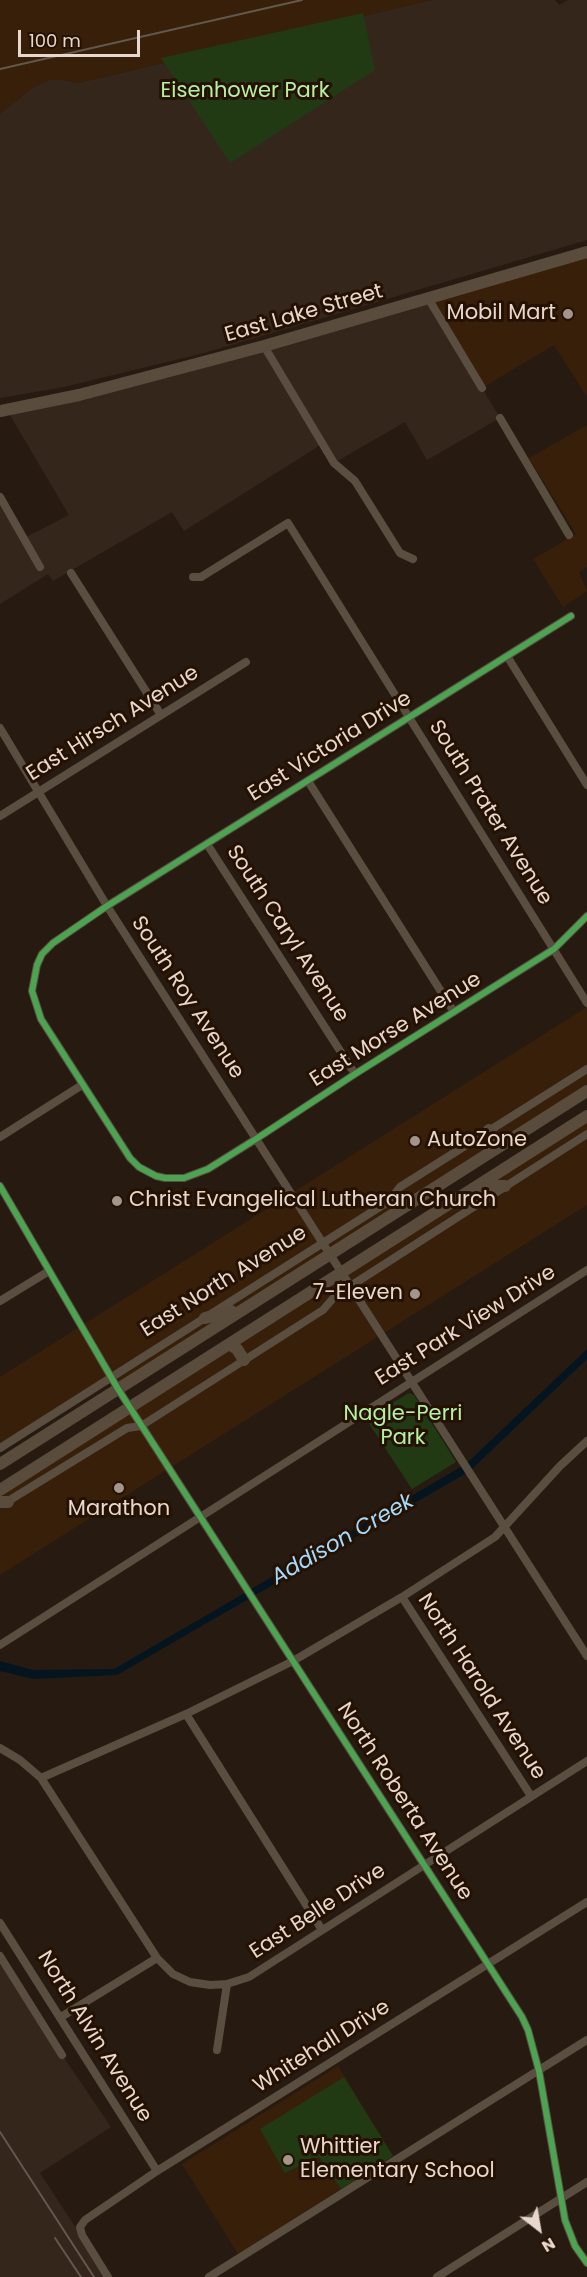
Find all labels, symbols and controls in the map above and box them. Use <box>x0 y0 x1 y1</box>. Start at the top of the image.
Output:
scale bar <box>21 18 142 56</box>
text: 100 m <box>29 28 81 53</box>
park label: Eisenhower Park <box>161 79 329 105</box>
street label: East Lake Street <box>222 279 386 349</box>
place label: Mobil Mart <box>447 301 556 327</box>
marker: Mobil Mart <box>561 307 575 321</box>
street label: East Hirsch Avenue <box>22 661 204 787</box>
street label: East Victoria Drive <box>244 687 416 807</box>
street label: South Prater Avenue <box>423 716 557 910</box>
street label: South Caryl Avenue <box>220 841 354 1027</box>
street label: South Roy Avenue <box>125 912 249 1084</box>
street label: East Morse Avenue <box>306 967 486 1093</box>
place label: AutoZone <box>427 1128 527 1154</box>
marker: AutoZone <box>408 1134 422 1148</box>
place label: Christ Evangelical Lutheran Church <box>129 1188 496 1214</box>
marker: Christ Evangelical Lutheran Church <box>110 1194 124 1208</box>
street label: East North Avenue <box>136 1221 312 1343</box>
street label: East Park View Drive <box>371 1260 561 1392</box>
place label: 7-Eleven <box>313 1281 403 1307</box>
marker: 7-Eleven <box>408 1287 422 1301</box>
park label: Nagle-Perri Park <box>344 1402 462 1452</box>
marker: Marathon <box>112 1481 126 1495</box>
water label: Addison Creek <box>267 1489 419 1591</box>
place label: Marathon <box>68 1497 170 1523</box>
street label: North Harold Avenue <box>411 1589 551 1785</box>
street label: North Roberta Avenue <box>331 1699 477 1905</box>
street label: East Belle Drive <box>245 1859 391 1965</box>
street label: North Alvin Avenue <box>31 1947 157 2127</box>
street label: Whitehall Drive <box>249 1995 395 2099</box>
place label: Whittier Elementary School <box>300 2135 495 2185</box>
marker: Whittier Elementary School <box>281 2153 295 2167</box>
north arrow <box>509 2199 569 2259</box>
text: N <box>537 2232 560 2258</box>

